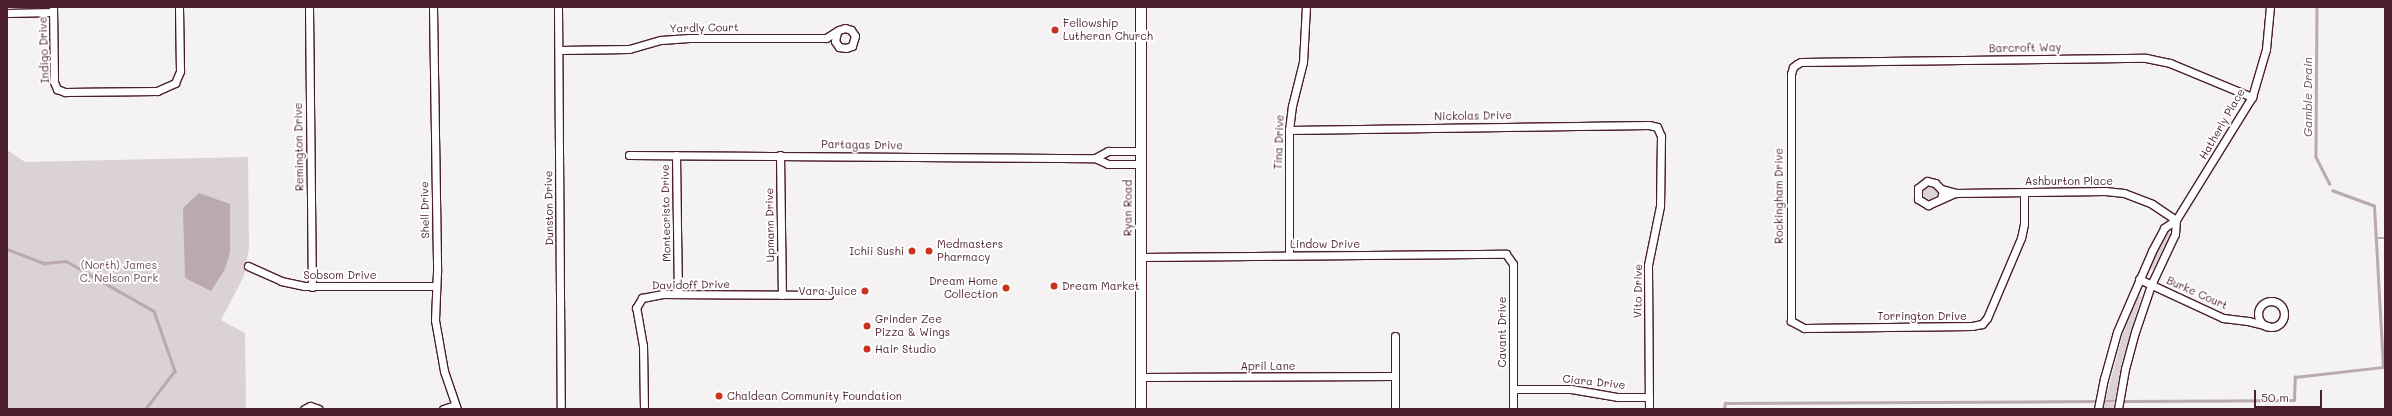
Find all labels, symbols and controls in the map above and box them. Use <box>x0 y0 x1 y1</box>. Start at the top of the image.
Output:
street label: Indigo Drive <box>36 16 52 84</box>
place label: Fellowship Lutheran Church <box>1063 17 1153 43</box>
street label: Yardly Court <box>669 21 739 35</box>
marker: Fellowship Lutheran Church <box>1050 25 1060 35</box>
street label: Barcroft Way <box>1989 41 2061 55</box>
water label: Gamble Drain <box>2301 57 2315 137</box>
street label: Hatherly Place <box>2196 86 2248 162</box>
street label: Remington Drive <box>292 103 306 191</box>
street label: Nickolas Drive <box>1434 109 1512 123</box>
street label: Tina Drive <box>1271 114 1287 170</box>
street label: Partagas Drive <box>821 138 903 152</box>
street label: Rockingham Drive <box>1772 148 1786 244</box>
street label: Montecristo Drive <box>659 164 673 262</box>
street label: Dunston Drive <box>542 170 556 246</box>
street label: Ashburton Place <box>2025 174 2113 188</box>
street label: Ryan Road <box>1121 180 1135 236</box>
street label: Shell Drive <box>418 181 432 239</box>
street label: Upmann Drive <box>763 188 777 262</box>
street label: Lindow Drive <box>1290 237 1360 251</box>
place label: Medmasters Pharmacy <box>937 238 1003 264</box>
place label: Ichii Sushi <box>849 244 904 258</box>
marker: Ichii Sushi <box>907 246 917 256</box>
marker: Medmasters Pharmacy <box>924 246 934 256</box>
park label: (North) James C. Nelson Park <box>80 259 158 285</box>
street label: Vito Drive <box>1631 264 1645 318</box>
street label: Sobsom Drive <box>304 268 376 282</box>
street label: Burke Court <box>2164 274 2230 312</box>
place label: Dream Home Collection <box>929 275 998 301</box>
street label: Davidoff Drive <box>652 278 730 292</box>
place label: Dream Market <box>1062 279 1140 293</box>
marker: Dream Market <box>1049 281 1059 291</box>
marker: Dream Home Collection <box>1001 283 1011 293</box>
place label: Vara Juice <box>798 284 857 298</box>
marker: Vara Juice <box>860 286 870 296</box>
street label: Cavant Drive <box>1495 297 1509 367</box>
street label: Torrington Drive <box>1877 309 1967 323</box>
place label: Grinder Zee Pizza & Wings <box>875 313 950 339</box>
marker: Grinder Zee Pizza & Wings <box>862 321 872 331</box>
place label: Hair Studio <box>875 342 936 356</box>
marker: Hair Studio <box>862 344 872 354</box>
street label: April Lane <box>1240 359 1296 373</box>
street label: Ciara Drive <box>1562 372 1626 392</box>
scale bar <box>2256 382 2324 408</box>
place label: Chaldean Community Foundation <box>727 389 902 403</box>
text: 50 m <box>2261 389 2289 405</box>
marker: Chaldean Community Foundation <box>714 391 724 401</box>

